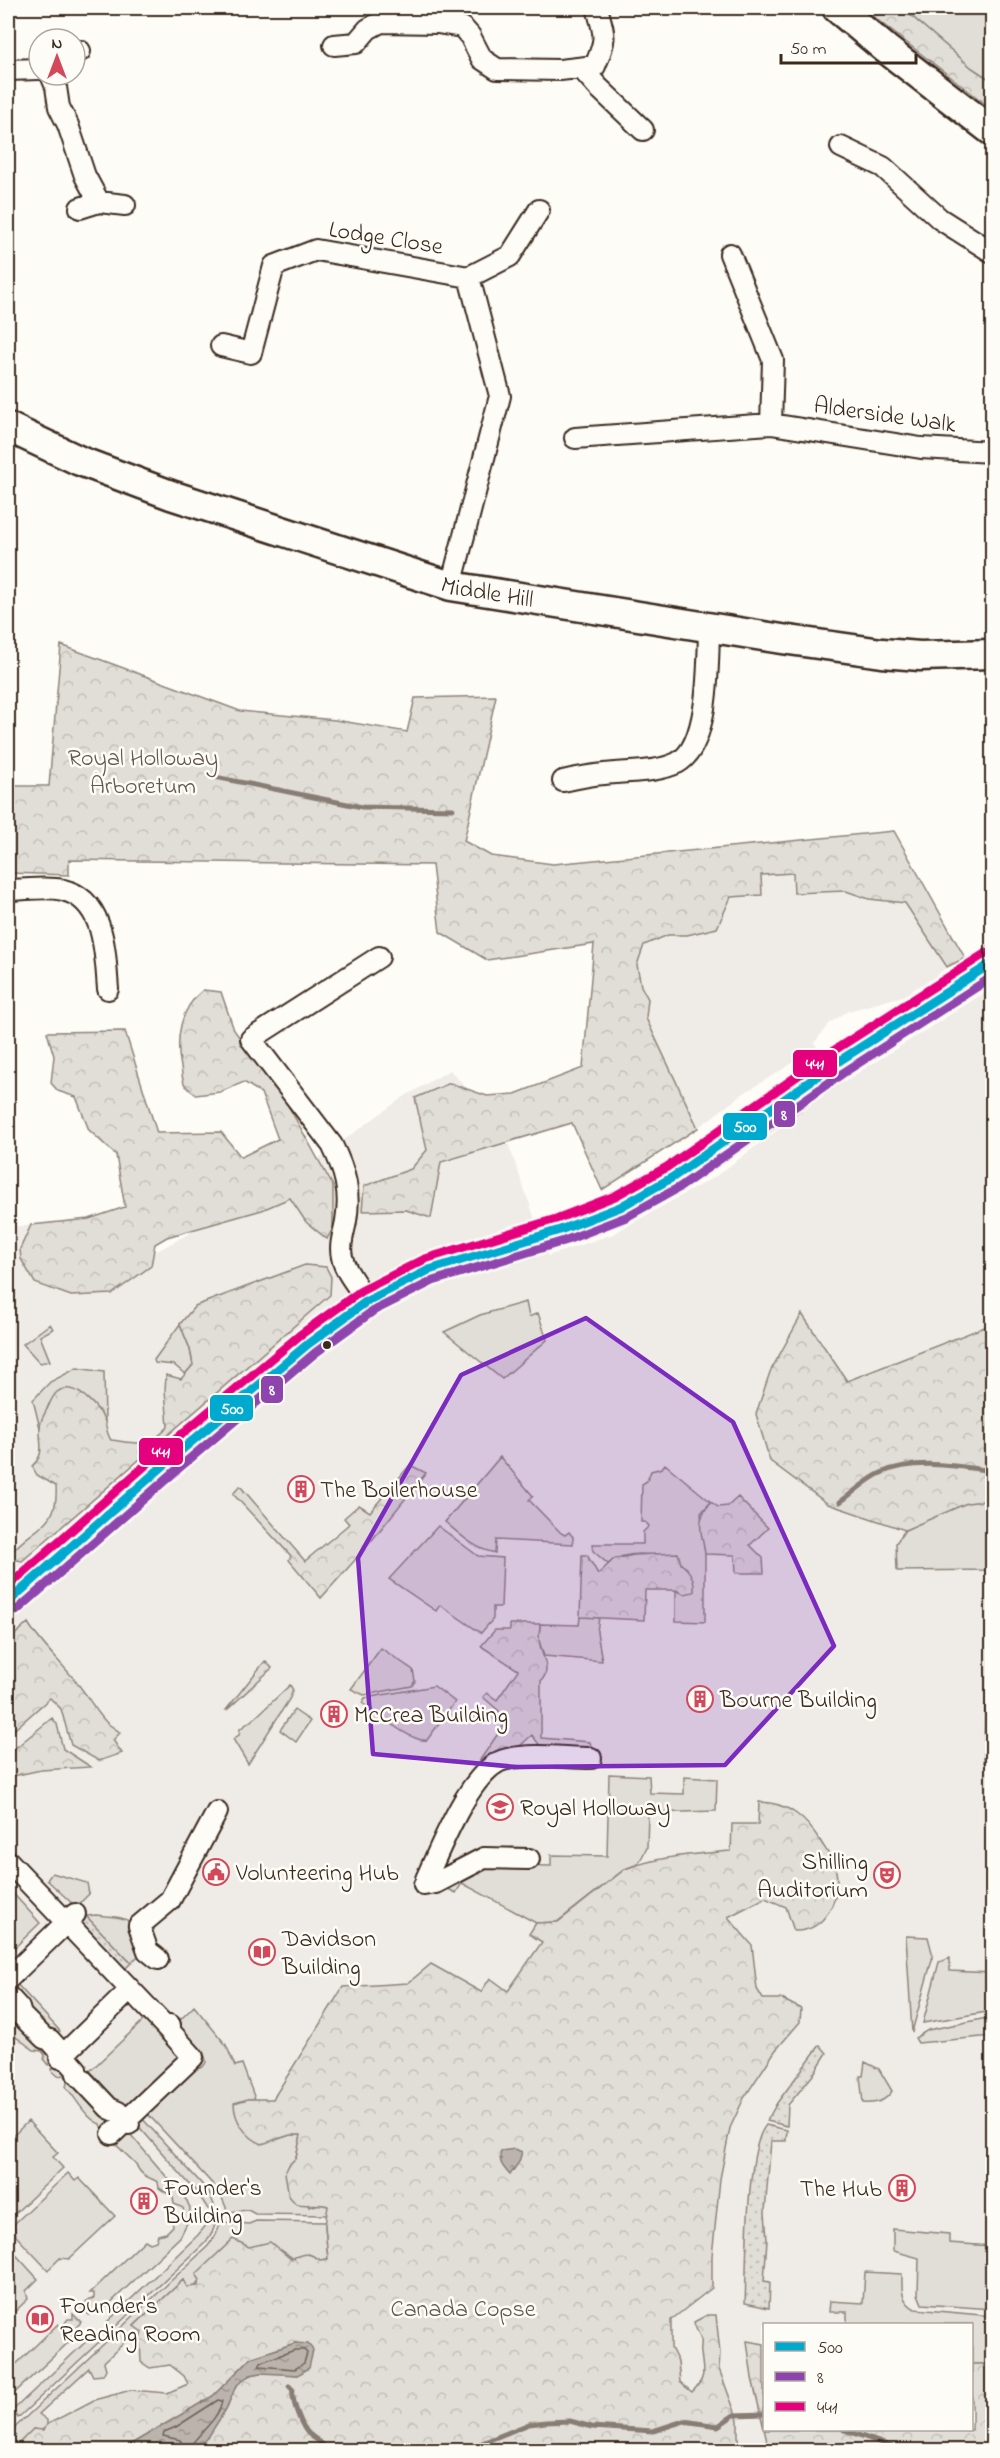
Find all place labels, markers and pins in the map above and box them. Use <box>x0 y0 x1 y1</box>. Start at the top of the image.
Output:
unlabelled marker <box>321 1339 333 1351</box>
building icon: The Boilerhouse <box>286 1474 316 1504</box>
place label: The Boilerhouse <box>320 1474 478 1509</box>
building icon: Bourne Building <box>685 1684 715 1714</box>
place label: Bourne Building <box>719 1684 877 1719</box>
building icon: McCrea Building <box>319 1699 349 1729</box>
place label: McCrea Building <box>354 1699 508 1734</box>
school or university icon: Royal Holloway <box>485 1792 515 1822</box>
place label: Royal Holloway <box>520 1792 670 1828</box>
place label: Shilling Auditorium <box>757 1846 868 1909</box>
public building icon: Volunteering Hub <box>201 1857 231 1887</box>
place label: Volunteering Hub <box>235 1857 399 1892</box>
theatre icon: Shilling Auditorium <box>872 1860 902 1890</box>
place label: Davidson Building <box>281 1923 376 1986</box>
library icon: Davidson Building <box>247 1937 277 1967</box>
place label: Founder's Building <box>163 2172 262 2235</box>
place label: The Hub <box>800 2173 882 2208</box>
building icon: The Hub <box>887 2173 917 2203</box>
building icon: Founder's Building <box>129 2186 159 2216</box>
place label: Founder's Reading Room <box>59 2290 200 2353</box>
library icon: Founder's Reading Room <box>25 2304 55 2334</box>

